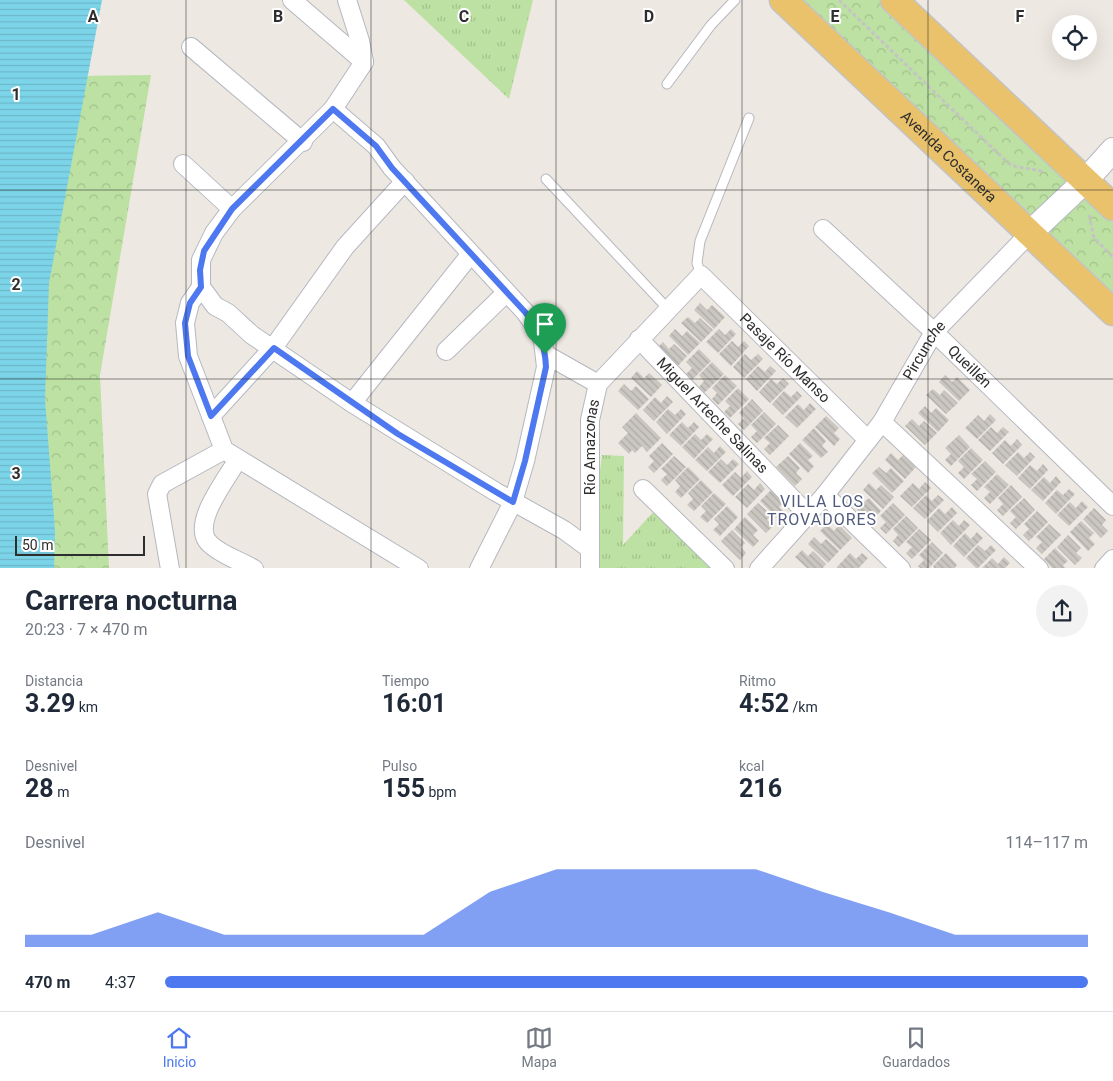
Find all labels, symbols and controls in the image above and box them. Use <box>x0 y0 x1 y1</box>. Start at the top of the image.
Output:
text: A <box>88 7 99 26</box>
text: B <box>273 7 283 26</box>
text: C <box>459 7 469 26</box>
text: D <box>644 7 654 26</box>
text: E <box>831 7 840 26</box>
text: F <box>1016 7 1025 26</box>
map controls <box>1052 15 1097 60</box>
button: locate <box>1052 15 1097 60</box>
text: 1 <box>11 85 21 104</box>
street label: Avenida Costanera <box>897 107 1000 206</box>
text: 2 <box>11 275 21 294</box>
pin <box>524 303 566 354</box>
street label: Pasaje Río Manso <box>736 309 834 407</box>
icon: arrive <box>531 310 559 338</box>
street label: Pircunche <box>899 317 949 383</box>
street label: Queillén <box>944 341 995 392</box>
street label: Miguel Arteche Salinas <box>653 354 772 477</box>
street label: Río Amazonas <box>581 397 603 495</box>
text: 3 <box>11 464 21 483</box>
district label: VILLA LOS TROVADORES <box>767 492 877 529</box>
scale bar <box>15 534 145 557</box>
text: 50 m <box>22 537 54 553</box>
text: Carrera nocturna <box>25 584 238 617</box>
button: share <box>1036 585 1088 637</box>
text: 20:23 · 7 × 470 m <box>25 620 147 639</box>
text: Distancia <box>25 673 83 689</box>
text: Tiempo <box>382 673 429 689</box>
text: Ritmo <box>739 673 776 689</box>
text: 3.29 <box>25 689 75 718</box>
text: 16:01 <box>382 689 446 718</box>
text: 4:52 <box>739 689 789 718</box>
text: km <box>75 699 98 715</box>
text: /km <box>789 699 818 715</box>
text: Desnivel <box>25 758 78 774</box>
text: Pulso <box>382 758 417 774</box>
text: kcal <box>739 758 764 774</box>
text: 28 <box>25 774 54 803</box>
text: 155 <box>382 774 425 803</box>
text: 216 <box>739 774 782 803</box>
text: m <box>54 784 69 800</box>
text: bpm <box>425 784 457 800</box>
text: Desnivel <box>25 833 85 852</box>
text: 114–117 m <box>1006 833 1088 852</box>
text: 470 m <box>25 973 70 992</box>
text: 4:37 <box>105 973 136 992</box>
tab: Inicio <box>163 1024 196 1070</box>
tab: Mapa <box>522 1024 557 1070</box>
tab: Guardados <box>882 1024 950 1070</box>

